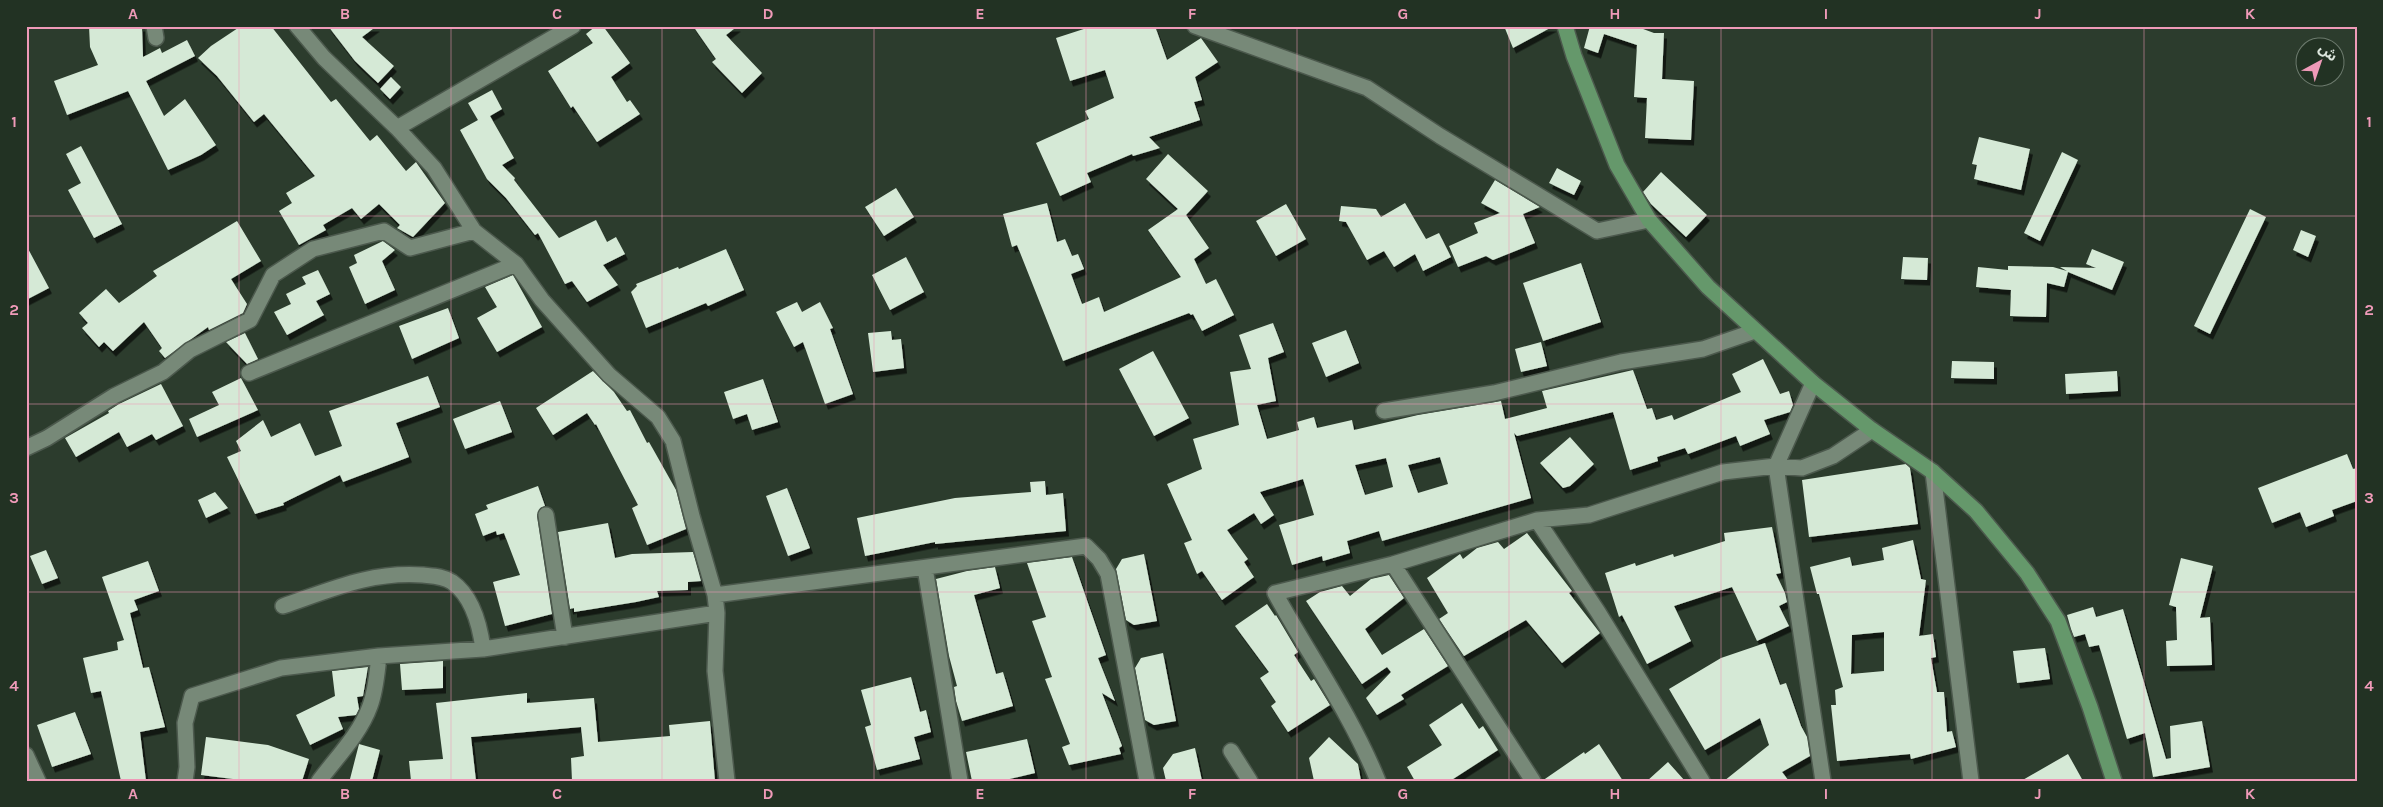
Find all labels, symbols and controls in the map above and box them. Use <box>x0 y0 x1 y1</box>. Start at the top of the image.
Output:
text: A <box>128 4 138 23</box>
text: B <box>340 4 350 23</box>
text: C <box>552 4 562 23</box>
text: D <box>763 4 774 23</box>
text: E <box>975 4 985 23</box>
text: F <box>1188 4 1197 23</box>
text: G <box>1398 4 1408 23</box>
text: H <box>1609 4 1621 23</box>
text: I <box>1824 4 1828 23</box>
text: J <box>2034 4 2042 23</box>
text: K <box>2245 4 2256 23</box>
north arrow <box>2296 38 2346 88</box>
text: ش <box>2315 40 2341 65</box>
text: 1 <box>11 112 17 131</box>
text: 1 <box>2366 112 2372 131</box>
text: 2 <box>9 300 19 319</box>
text: 2 <box>2364 300 2374 319</box>
text: 3 <box>9 488 19 507</box>
text: 3 <box>2364 488 2374 507</box>
text: 4 <box>9 676 19 695</box>
text: 4 <box>2364 676 2374 695</box>
text: A <box>128 784 138 803</box>
text: B <box>340 784 350 803</box>
text: C <box>552 784 562 803</box>
text: D <box>763 784 774 803</box>
text: E <box>975 784 985 803</box>
text: F <box>1188 784 1197 803</box>
text: G <box>1398 784 1408 803</box>
text: H <box>1609 784 1621 803</box>
text: I <box>1824 784 1828 803</box>
text: J <box>2034 784 2042 803</box>
text: K <box>2245 784 2256 803</box>

